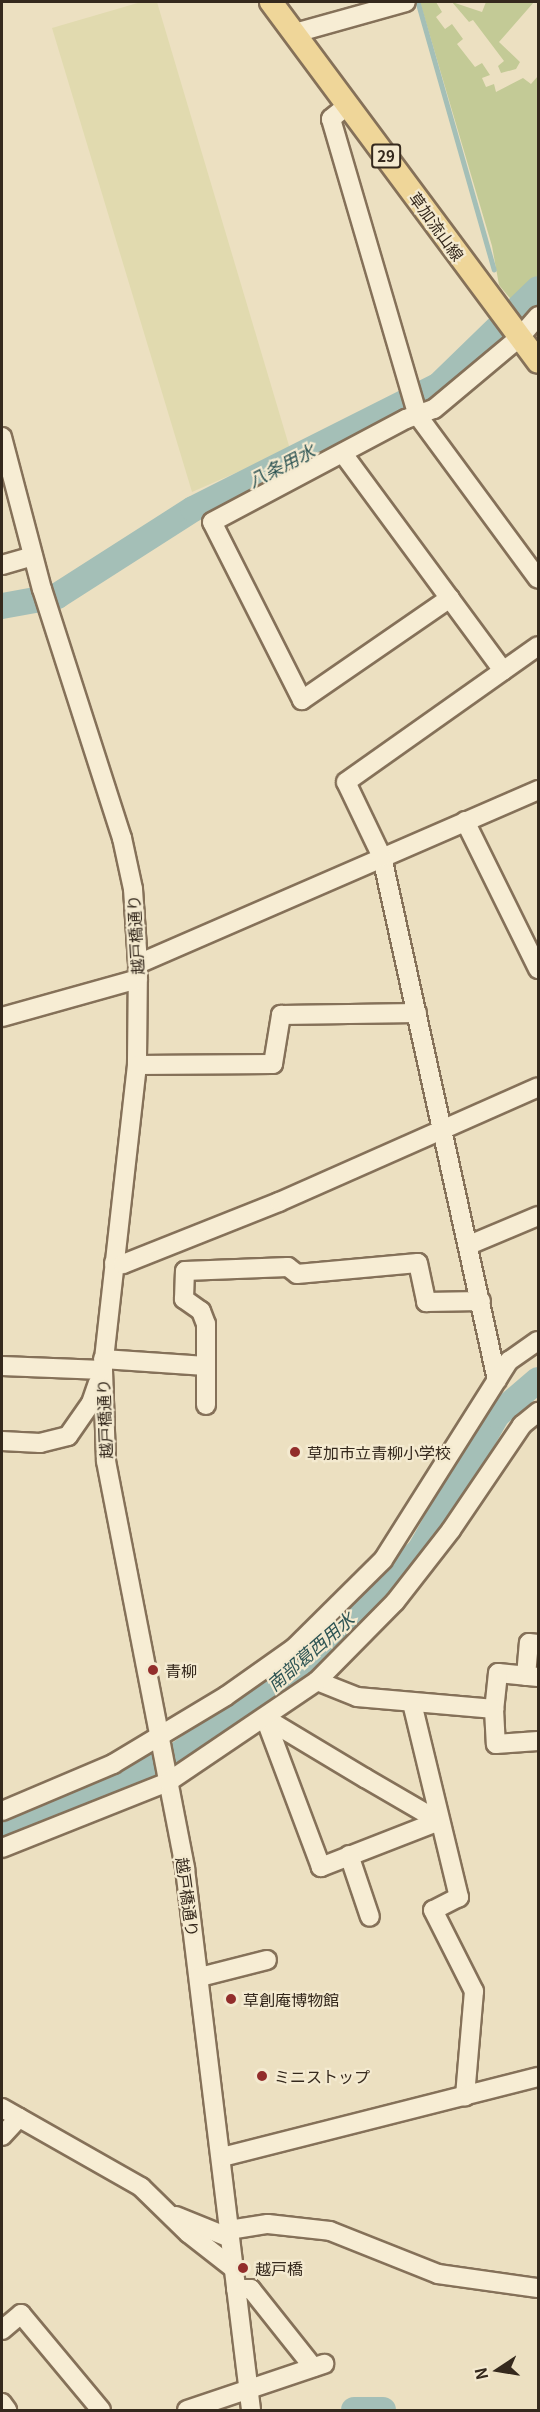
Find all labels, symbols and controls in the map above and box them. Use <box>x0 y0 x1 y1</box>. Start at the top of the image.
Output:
road number: 29 <box>371 144 401 168</box>
street label: 草加流山線 <box>406 188 468 264</box>
water label: 八条用水 <box>244 439 318 491</box>
street label: 越戸橋通り <box>123 895 147 975</box>
street label: 越戸橋通り <box>93 1379 115 1459</box>
place label: 草加市立青柳小学校 <box>307 1442 451 1462</box>
marker: 草加市立青柳小学校 <box>288 1445 302 1459</box>
water label: 南部葛西用水 <box>262 1607 358 1695</box>
place label: 青柳 <box>165 1660 197 1680</box>
marker: 青柳 <box>146 1663 160 1677</box>
street label: 越戸橋通り <box>173 1856 203 1938</box>
place label: 草創庵博物館 <box>243 1989 339 2009</box>
marker: 草創庵博物館 <box>224 1992 238 2006</box>
place label: ミニストップ <box>274 2066 370 2086</box>
marker: ミニストップ <box>255 2069 269 2083</box>
place label: 越戸橋 <box>255 2258 303 2278</box>
marker: 越戸橋 <box>236 2261 250 2275</box>
north arrow <box>468 2340 528 2400</box>
text: N <box>467 2365 493 2382</box>

